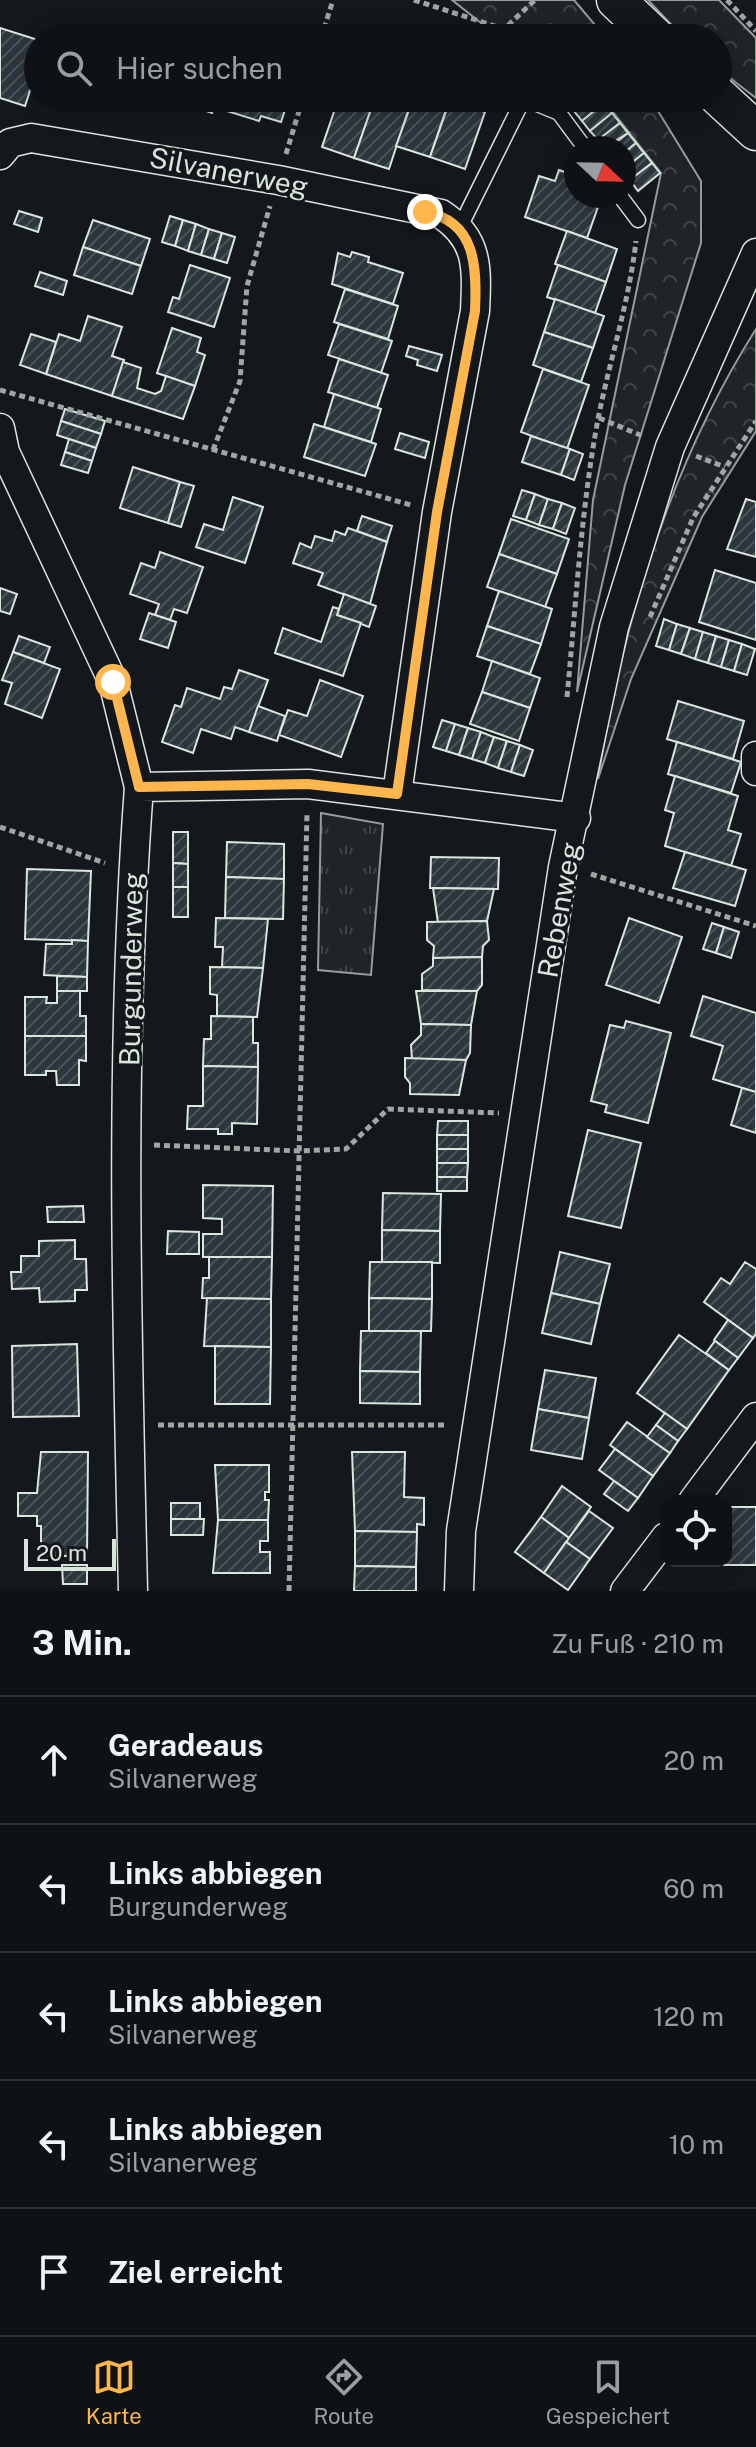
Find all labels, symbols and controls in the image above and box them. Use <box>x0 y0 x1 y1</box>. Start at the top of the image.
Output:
search box <box>24 24 732 112</box>
icon: search <box>52 46 96 90</box>
text: Hier suchen <box>116 50 283 86</box>
north arrow <box>564 136 636 208</box>
street label: Silvanerweg <box>147 140 311 203</box>
route end <box>407 194 443 230</box>
route start <box>95 664 131 700</box>
street label: Rebenweg <box>530 839 587 980</box>
street label: Burgunderweg <box>112 872 149 1066</box>
map controls <box>660 1495 732 1567</box>
button: locate <box>660 1495 732 1567</box>
scale bar <box>24 1535 116 1571</box>
text: 20 m <box>36 1540 87 1566</box>
text: 3 Min. <box>32 1623 132 1663</box>
text: Zu Fuß · 210 m <box>551 1628 724 1659</box>
text: Geradeaus <box>108 1727 263 1763</box>
icon: ahead <box>32 1738 76 1782</box>
text: 20 m <box>664 1745 724 1776</box>
text: Silvanerweg <box>108 1763 258 1794</box>
text: Links abbiegen <box>108 1855 323 1891</box>
icon: left <box>32 1866 76 1910</box>
text: 60 m <box>663 1873 724 1904</box>
text: Burgunderweg <box>108 1891 288 1922</box>
text: Links abbiegen <box>108 1983 323 2019</box>
icon: left <box>32 1994 76 2038</box>
text: 120 m <box>653 2001 724 2032</box>
text: Silvanerweg <box>108 2019 258 2050</box>
text: Links abbiegen <box>108 2111 323 2147</box>
icon: left <box>32 2122 76 2166</box>
text: 10 m <box>669 2129 724 2160</box>
text: Silvanerweg <box>108 2147 258 2178</box>
icon: arrive <box>32 2250 76 2294</box>
text: Ziel erreicht <box>108 2254 283 2290</box>
tab: Karte <box>86 2355 142 2429</box>
tab: Route <box>314 2355 374 2429</box>
tab: Gespeichert <box>546 2355 670 2429</box>

